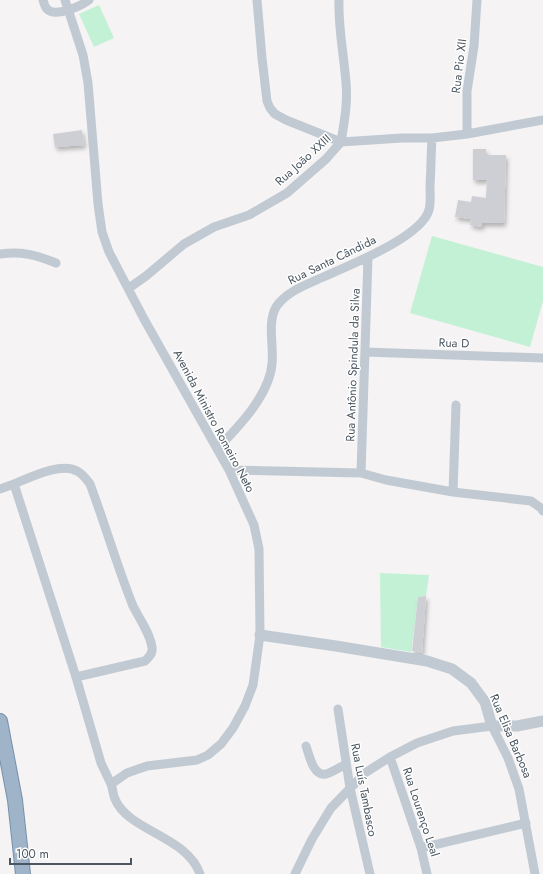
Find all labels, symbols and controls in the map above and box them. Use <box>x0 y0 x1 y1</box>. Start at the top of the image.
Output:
street label: Rua Pio XII <box>447 38 471 94</box>
street label: Rua João XXIII <box>271 130 335 190</box>
street label: Rua Santa Cândida <box>285 231 379 289</box>
street label: Rua Antônio Spindula da Silva <box>341 288 365 442</box>
street label: Rua D <box>438 333 470 353</box>
street label: Avenida Ministro Romeiro Neto <box>169 346 260 496</box>
street label: Rua Elisa Barbosa <box>485 691 537 781</box>
street label: Rua Luís Tambasco <box>346 742 382 839</box>
street label: Rua Lourenço Leal <box>398 765 444 859</box>
scale bar <box>10 840 131 866</box>
text: 100 m <box>16 845 49 863</box>

